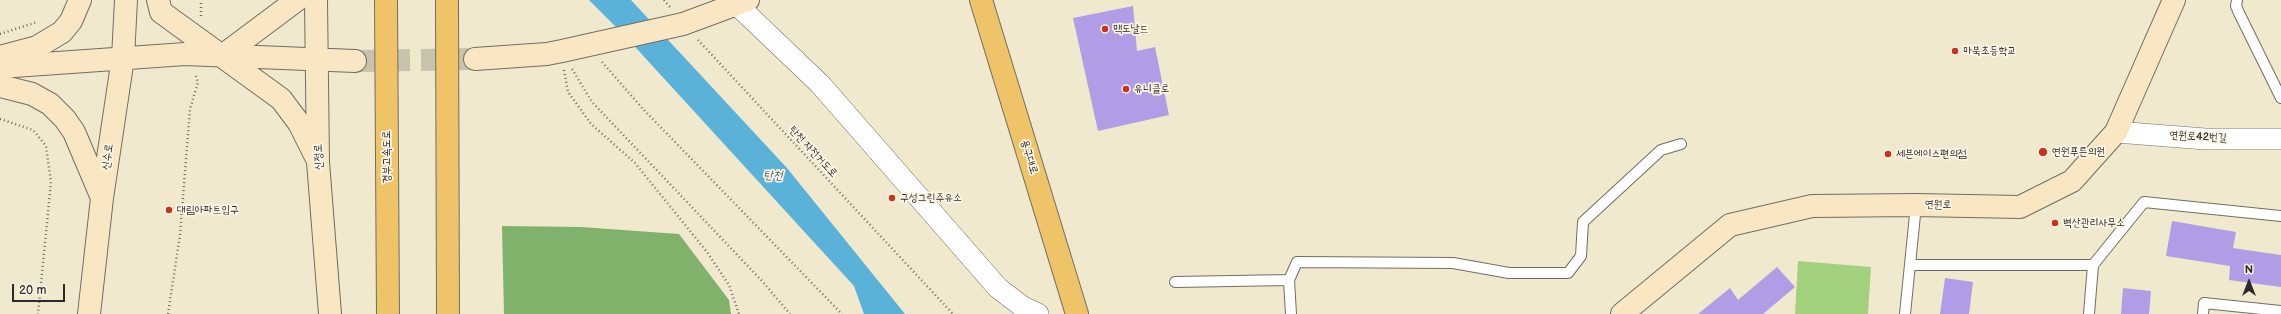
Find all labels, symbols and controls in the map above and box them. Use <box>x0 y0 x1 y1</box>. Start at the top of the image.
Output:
place label: 맥도날드 <box>1113 22 1148 36</box>
marker: 맥도날드 <box>1100 24 1110 34</box>
place label: 마북초등학교 <box>1963 44 2016 58</box>
marker: 마북초등학교 <box>1950 46 1960 56</box>
place label: 유니클로 <box>1134 82 1169 96</box>
marker: 유니클로 <box>1121 84 1131 94</box>
street label: 탄천 자전거도로 <box>786 124 840 180</box>
street label: 연원로42번길 <box>2169 129 2227 145</box>
street label: 경부고속도로 <box>380 130 394 184</box>
street label: 용구대로 <box>1018 138 1040 176</box>
street label: 신수로 <box>100 143 116 171</box>
street label: 신정로 <box>312 144 326 170</box>
place label: 연원푸른의원 <box>2052 145 2105 159</box>
marker: 연원푸른의원 <box>2037 146 2049 158</box>
place label: 세븐에이스편의점 <box>1896 147 1967 161</box>
marker: 세븐에이스편의점 <box>1883 149 1893 159</box>
water label: 탄천 <box>763 169 783 183</box>
place label: 구성그린주유소 <box>900 191 962 205</box>
marker: 구성그린주유소 <box>887 193 897 203</box>
street label: 연원로 <box>1925 198 1951 212</box>
place label: 대림아파트입구 <box>177 203 239 217</box>
marker: 대림아파트입구 <box>164 205 174 215</box>
place label: 벽산관리사무소 <box>2063 216 2125 230</box>
marker: 벽산관리사무소 <box>2050 218 2060 228</box>
north arrow <box>2229 262 2269 302</box>
text: N <box>2245 263 2253 276</box>
scale bar <box>14 276 67 302</box>
text: 20 m <box>19 283 46 298</box>

